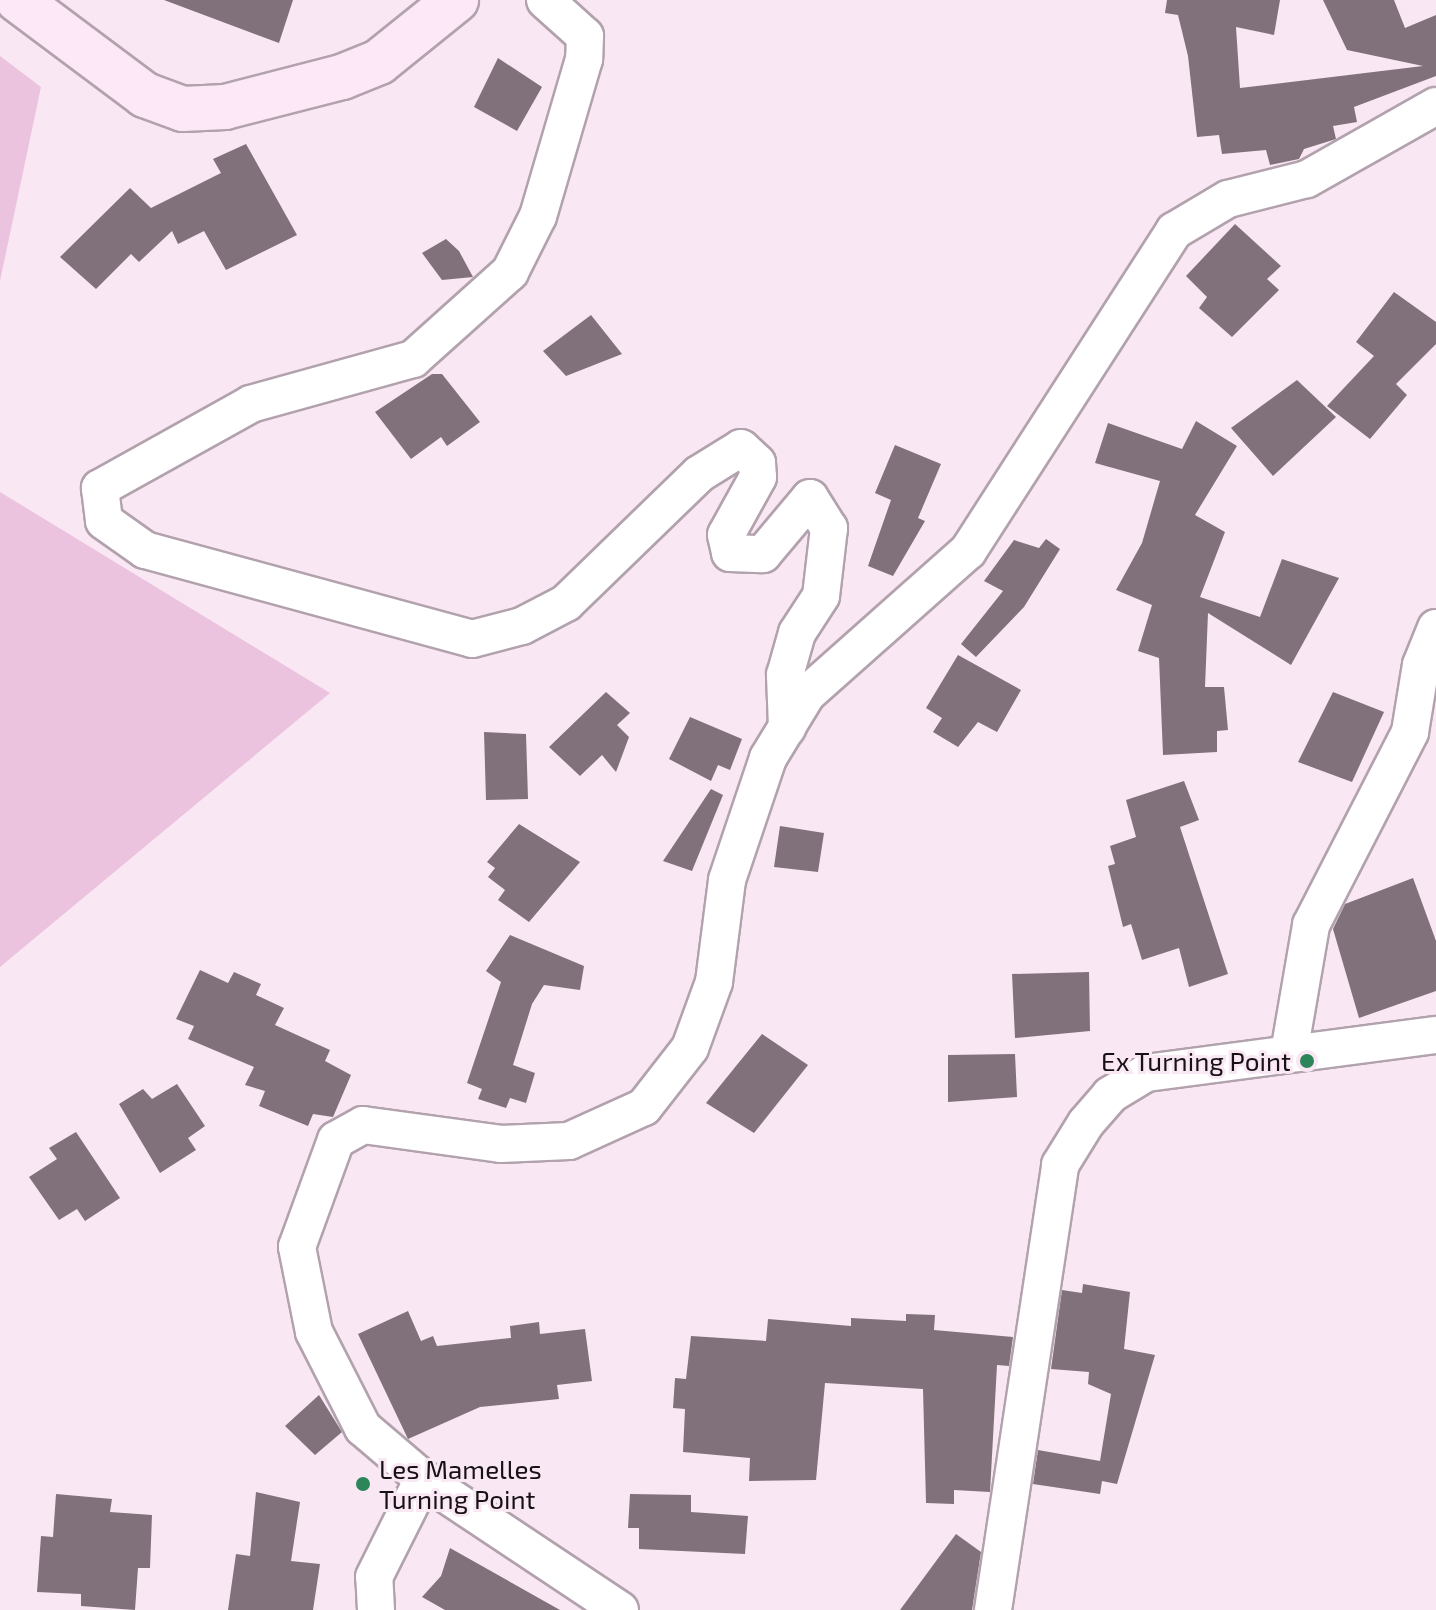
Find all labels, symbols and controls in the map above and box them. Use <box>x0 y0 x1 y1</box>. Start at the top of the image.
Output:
place label: Ex Turning Point <box>1100 1045 1291 1077</box>
marker: Ex Turning Point <box>1298 1052 1316 1070</box>
place label: Les Mamelles Turning Point <box>379 1453 542 1514</box>
marker: Les Mamelles Turning Point <box>354 1475 372 1493</box>

